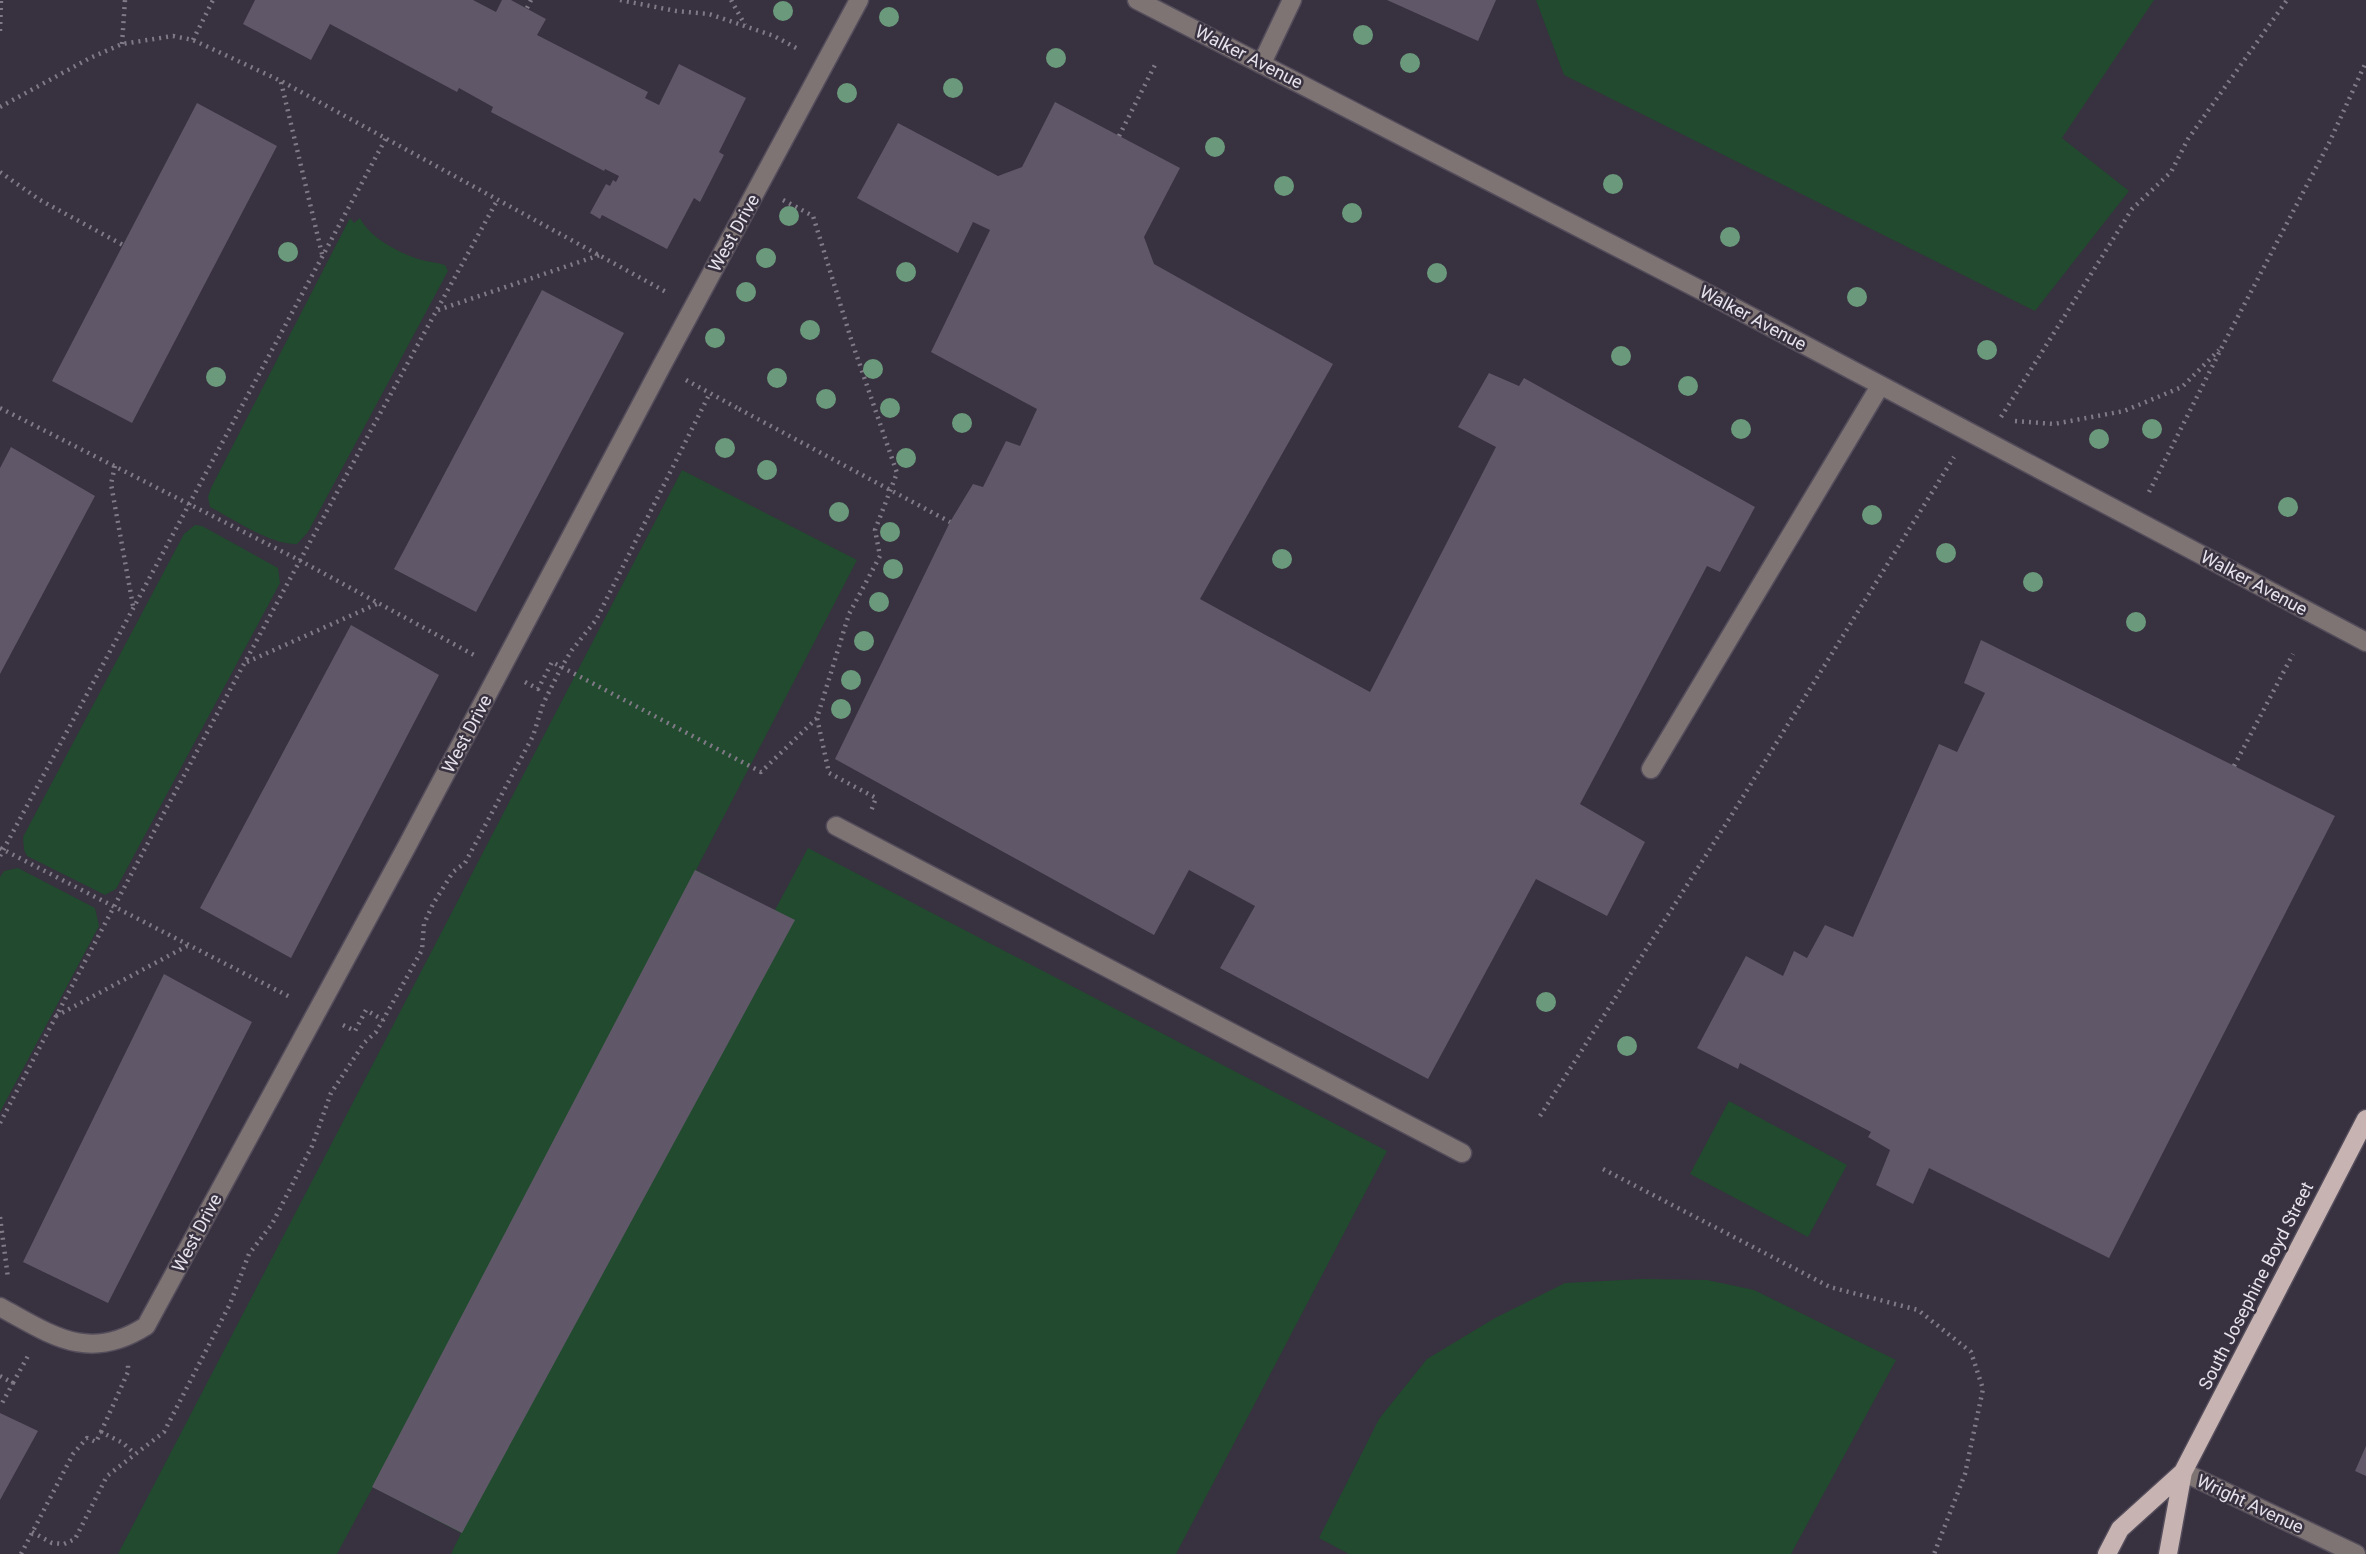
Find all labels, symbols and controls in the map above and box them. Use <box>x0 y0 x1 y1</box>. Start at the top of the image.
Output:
street label: Walker Avenue <box>1192 20 1306 93</box>
street label: West Drive <box>704 190 763 275</box>
street label: Walker Avenue <box>1696 281 1810 354</box>
street label: Walker Avenue <box>2197 546 2311 619</box>
street label: West Drive <box>437 691 496 776</box>
street label: South Josephine Boyd Street <box>2194 1178 2317 1393</box>
street label: West Drive <box>167 1190 226 1275</box>
street label: Wright Avenue <box>2193 1470 2307 1537</box>

